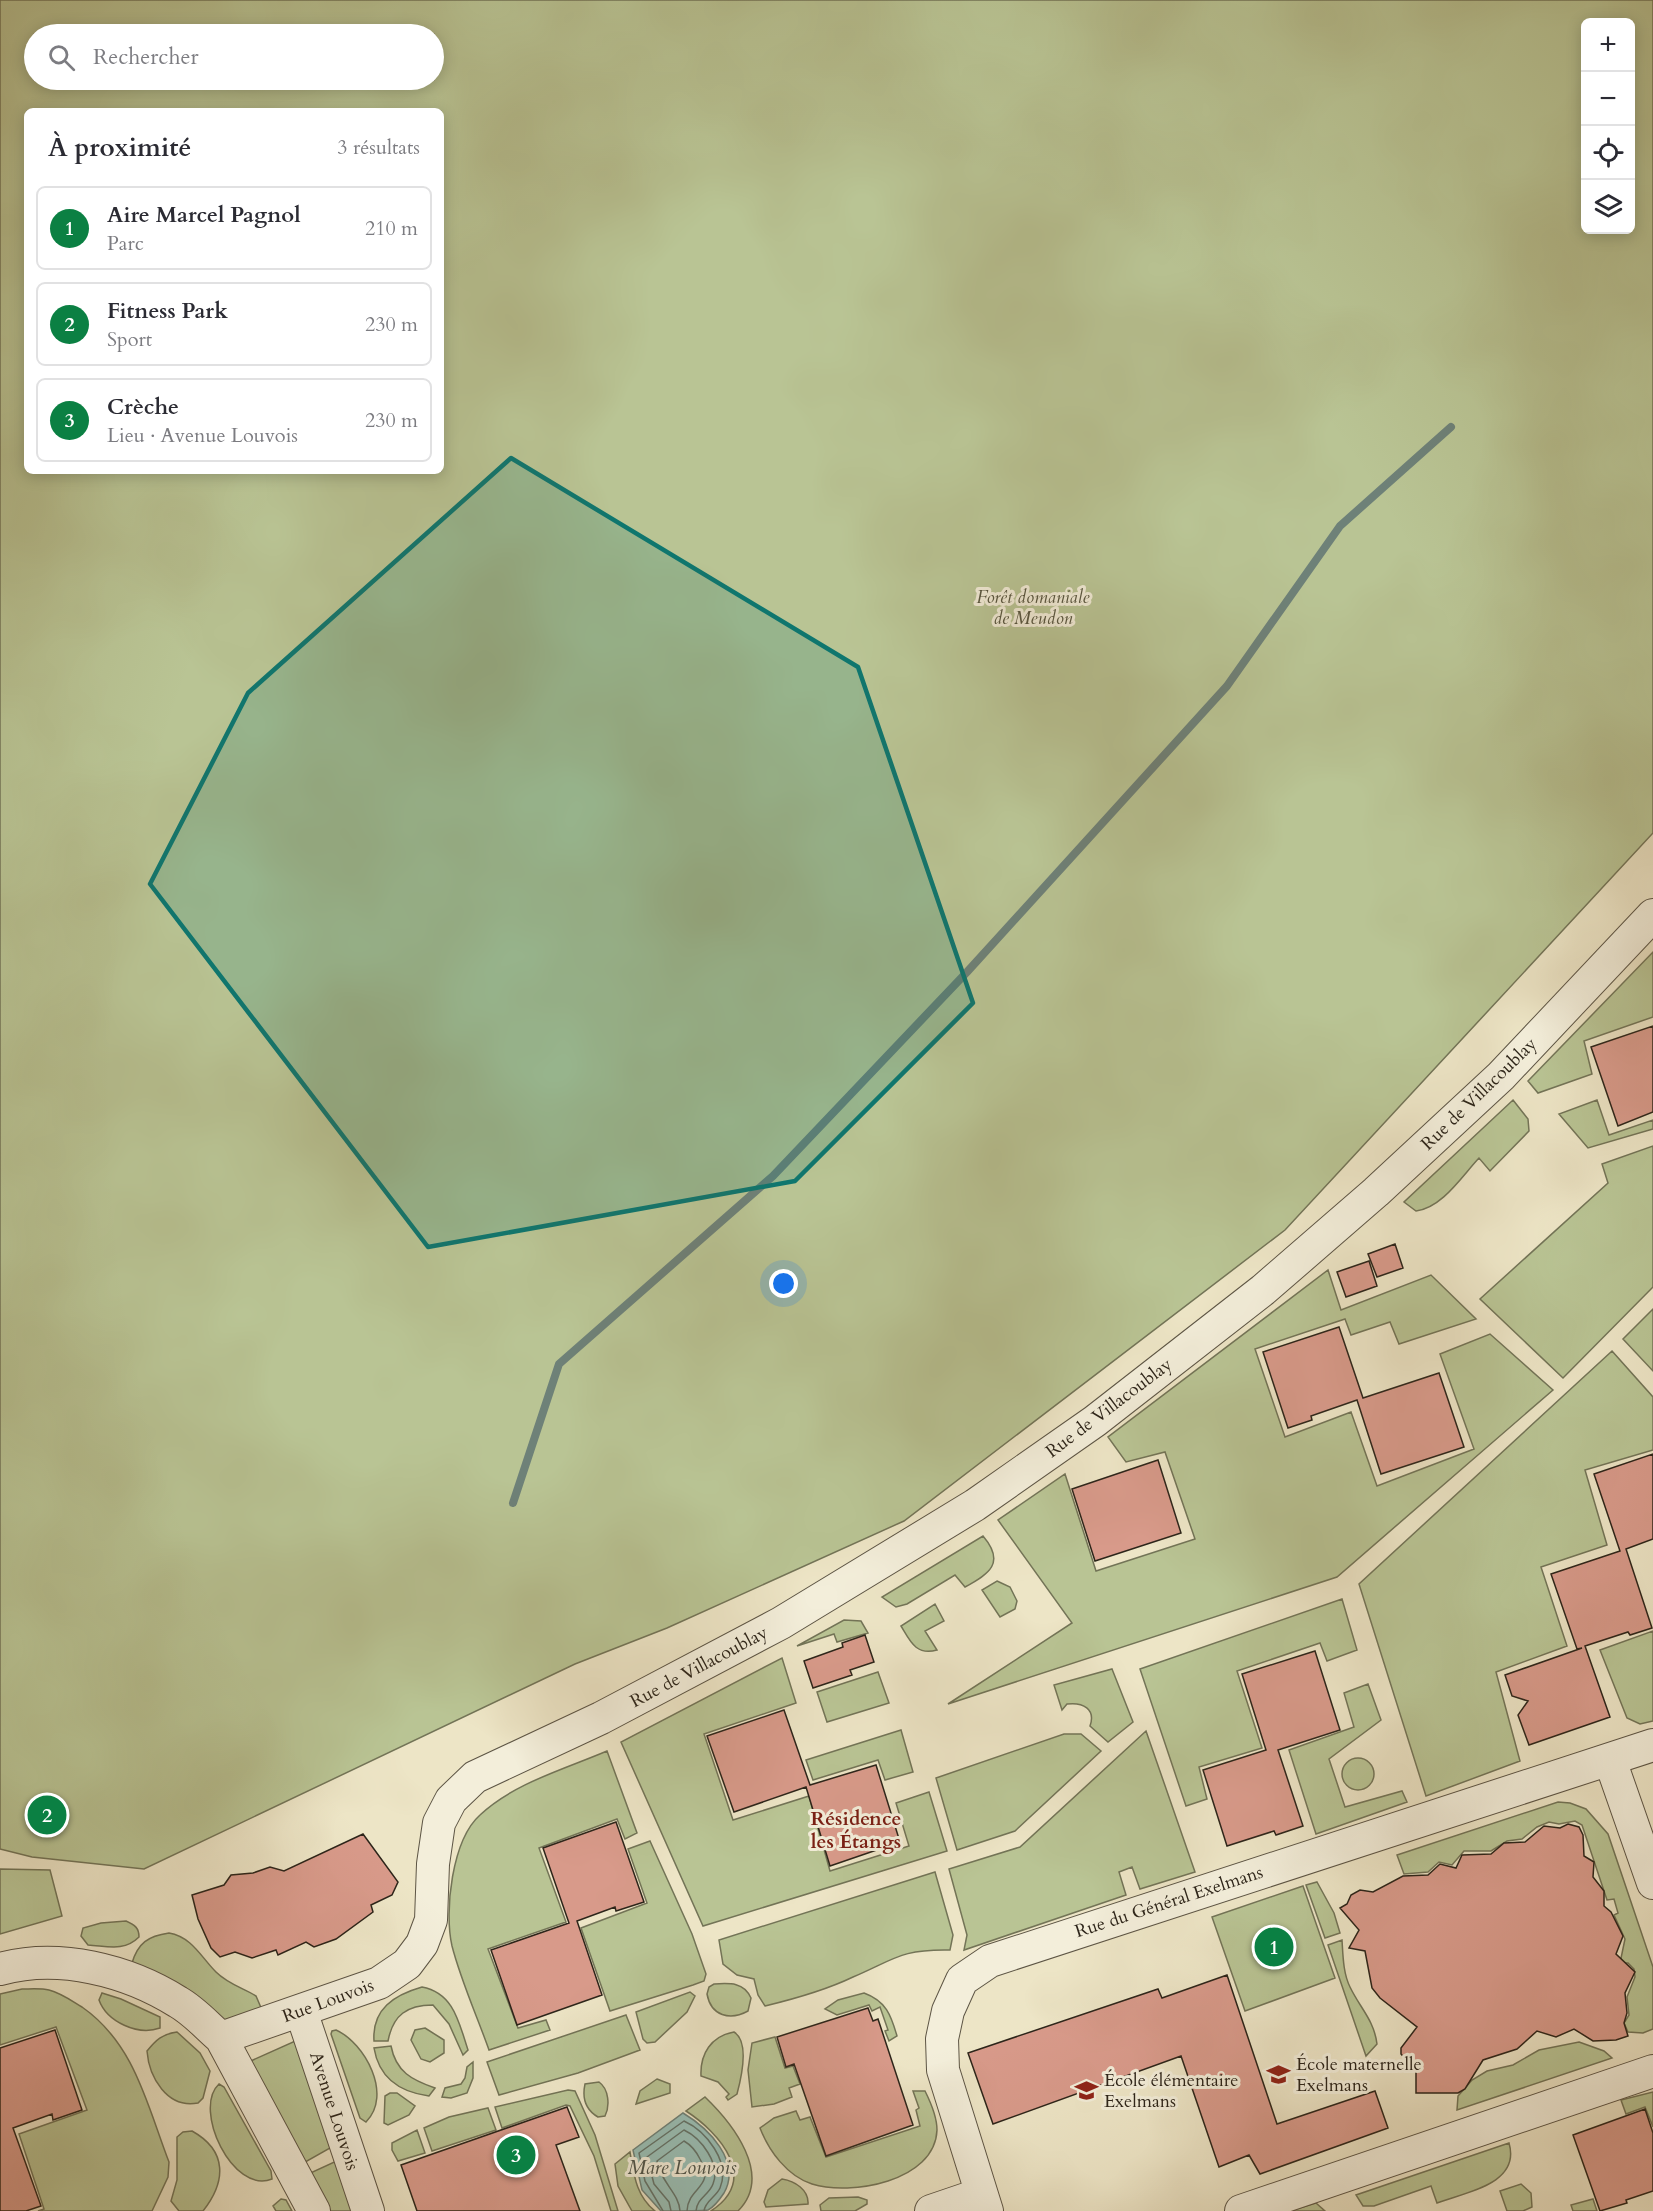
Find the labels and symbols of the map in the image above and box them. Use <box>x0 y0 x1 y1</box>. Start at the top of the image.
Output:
park label: Forêt domaniale de Meudon <box>977 585 1091 631</box>
street label: Rue de Villacoublay <box>1415 1032 1543 1156</box>
your location <box>769 1269 798 1298</box>
street label: Rue de Villacoublay <box>1041 1352 1178 1464</box>
street label: Rue de Villacoublay <box>626 1620 773 1714</box>
pin: 2 <box>28 1792 66 1838</box>
district label: Résidence les Étangs <box>810 1805 902 1855</box>
street label: Rue du Général Exelmans <box>1072 1860 1266 1944</box>
pin: 1 <box>1254 1924 1294 1970</box>
street label: Rue Louvois <box>279 1973 377 2029</box>
street label: Avenue Louvois <box>303 2048 365 2174</box>
place label: École maternelle Exelmans <box>1296 2052 1422 2098</box>
school or university icon: École maternelle Exelmans <box>1265 2061 1291 2087</box>
place label: École élémentaire Exelmans <box>1104 2068 1238 2114</box>
school or university icon: École élémentaire Exelmans <box>1073 2077 1099 2103</box>
pin: 3 <box>496 2132 536 2178</box>
water label: Mare Louvois <box>627 2154 737 2181</box>

